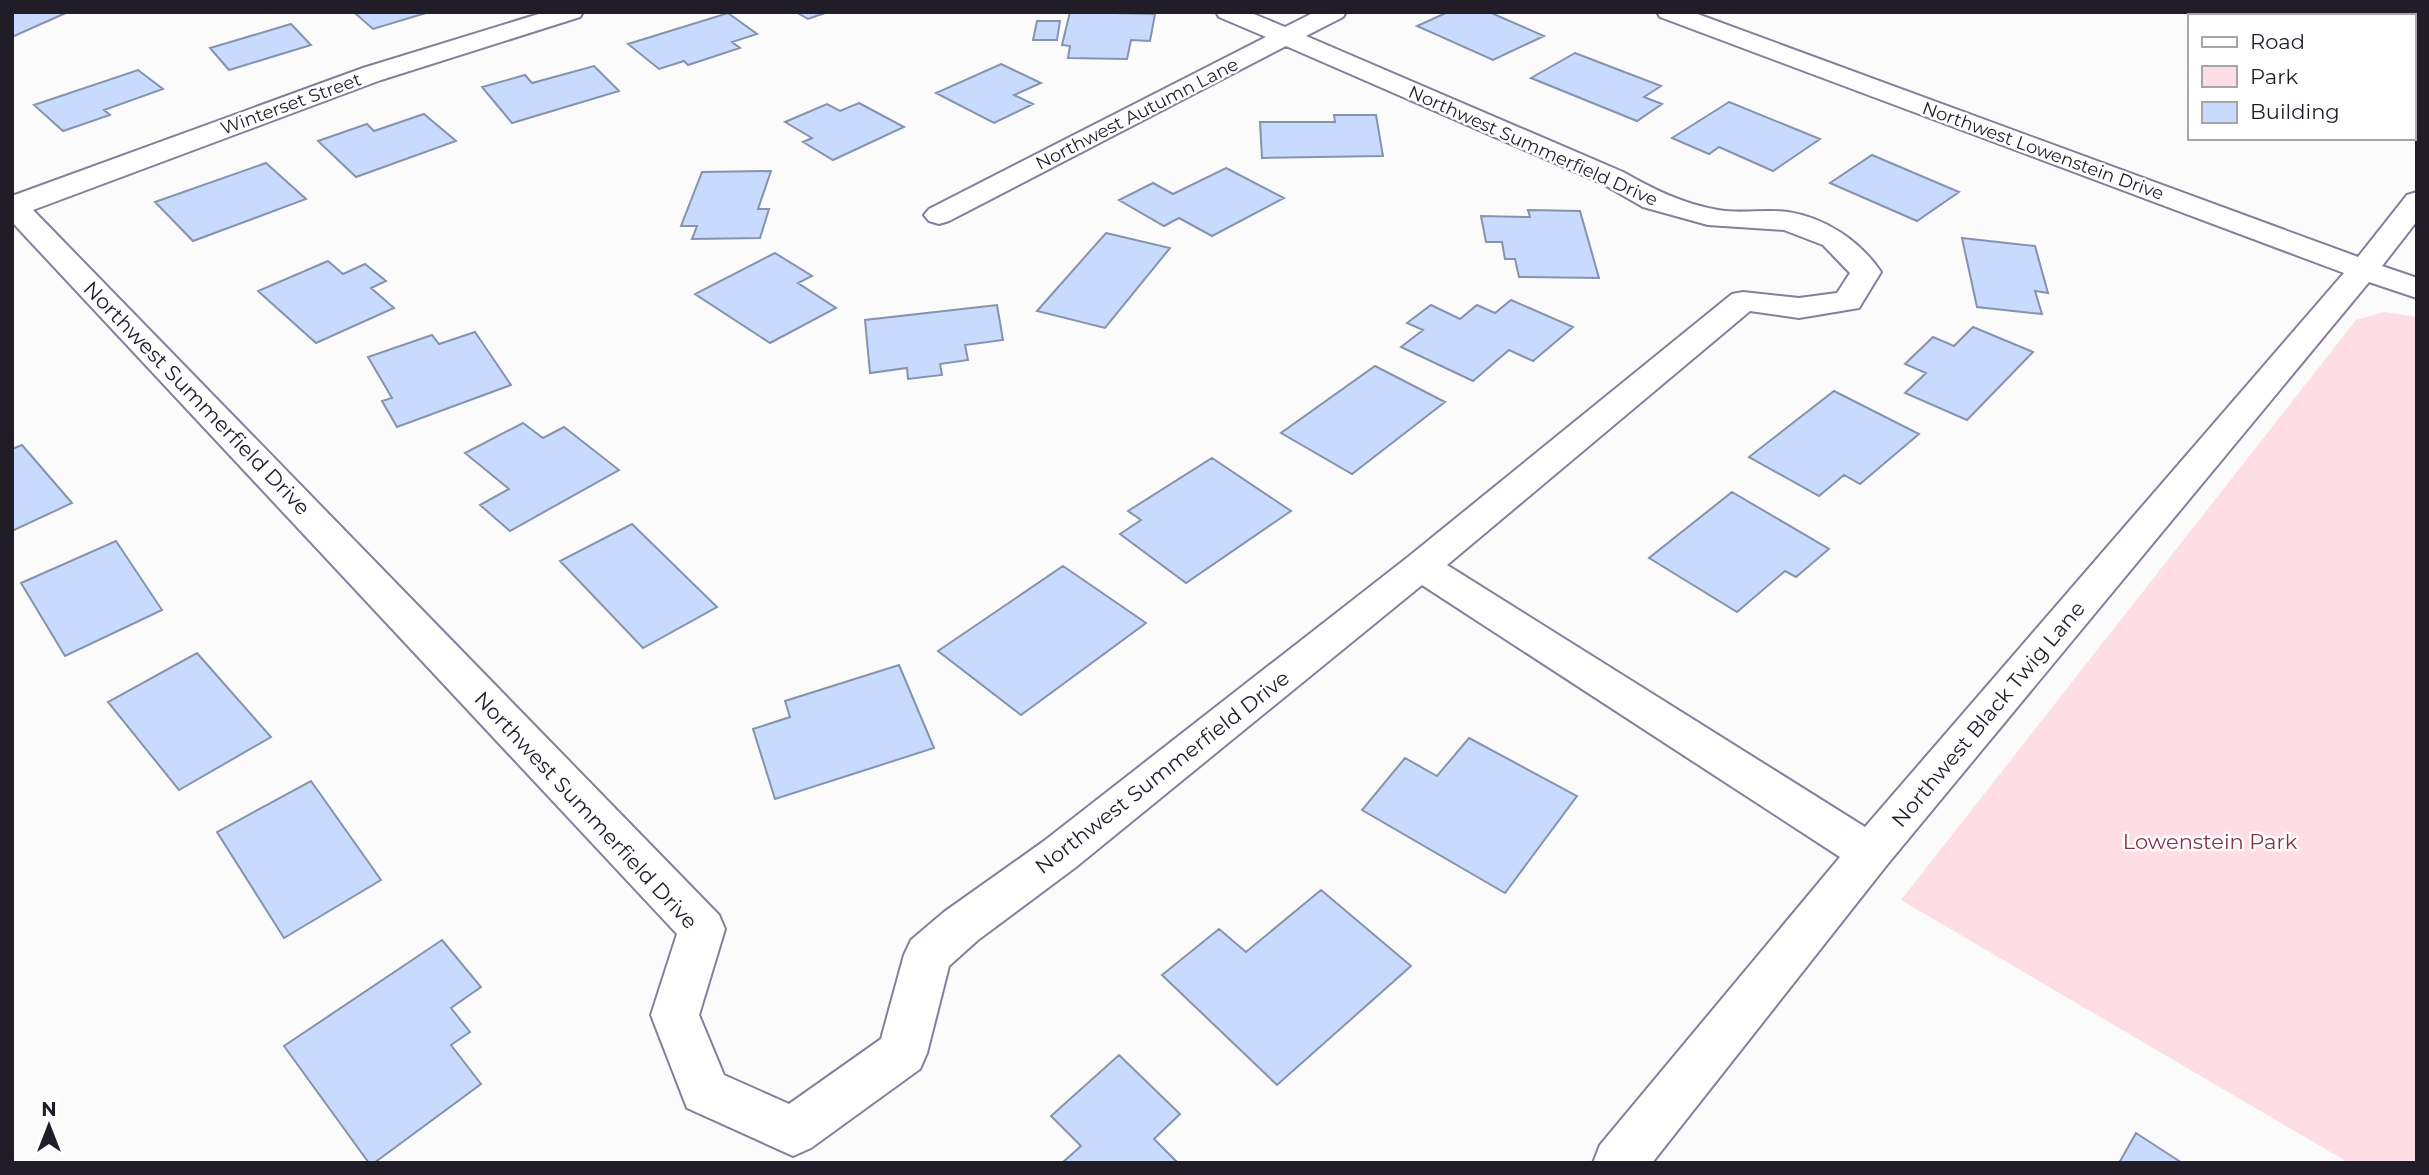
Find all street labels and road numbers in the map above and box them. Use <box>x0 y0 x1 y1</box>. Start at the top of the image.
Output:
street label: Northwest Autumn Lane <box>1032 53 1242 175</box>
street label: Winterset Street <box>218 68 364 140</box>
street label: Northwest Summerfield Drive <box>1405 81 1661 211</box>
street label: Northwest Lowenstein Drive <box>1919 97 2167 205</box>
street label: Northwest Summerfield Drive <box>78 276 316 520</box>
street label: Northwest Black Twig Lane <box>1886 596 2090 832</box>
street label: Northwest Summerfield Drive <box>1030 665 1294 879</box>
street label: Northwest Summerfield Drive <box>469 686 703 934</box>

